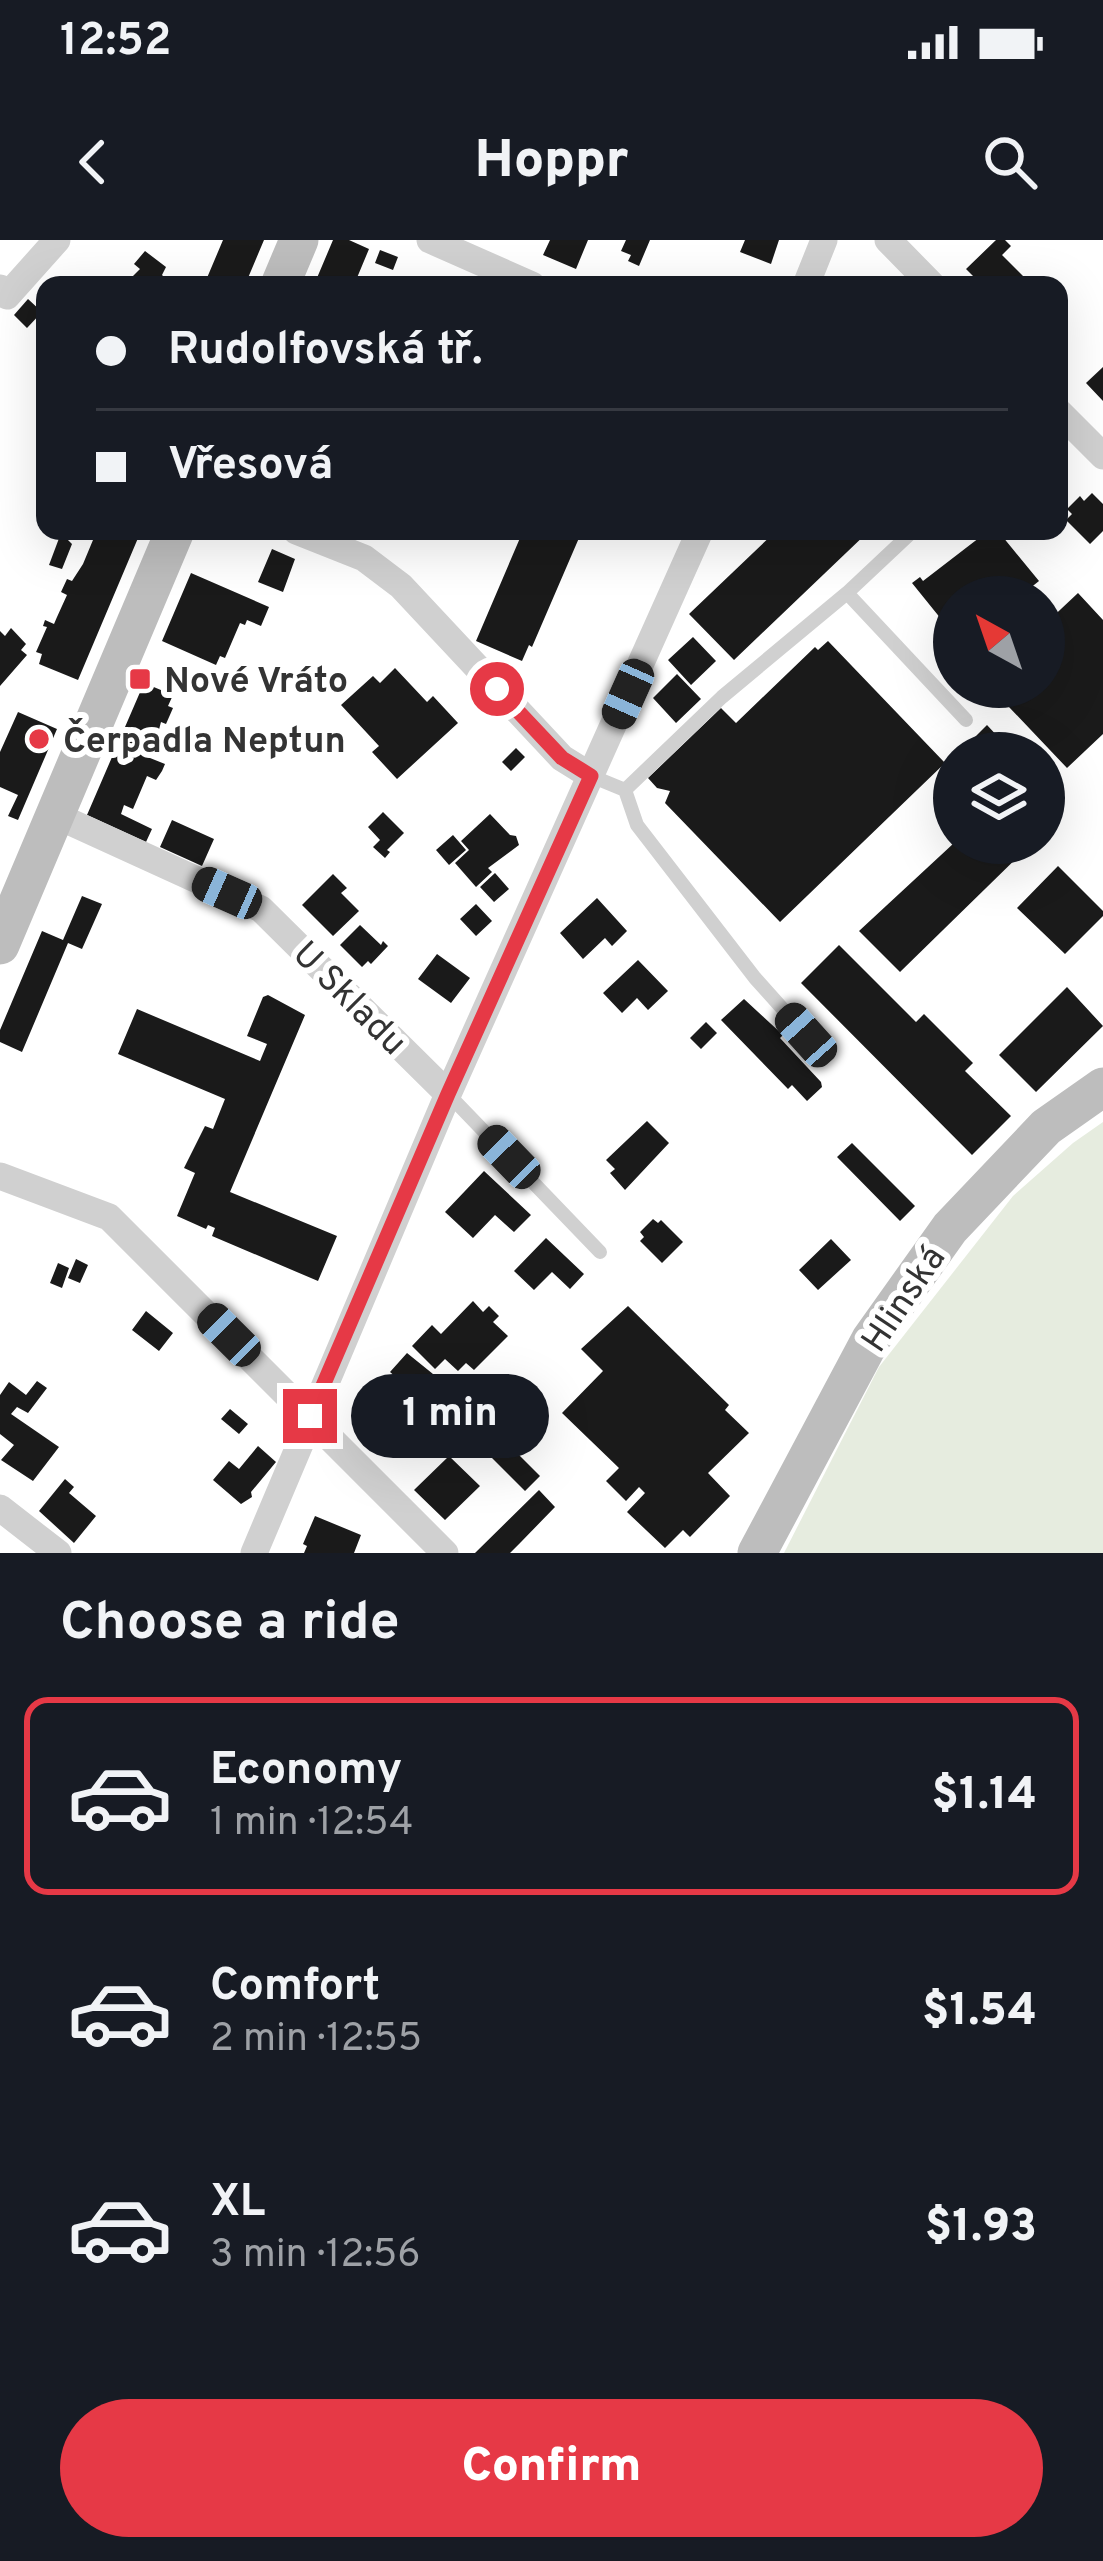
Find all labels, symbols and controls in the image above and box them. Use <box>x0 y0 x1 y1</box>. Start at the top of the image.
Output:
text: 12:52 <box>60 14 171 71</box>
text: Hoppr <box>474 128 629 197</box>
icon: back <box>60 129 126 195</box>
icon: search <box>977 129 1043 195</box>
text: Rudolfovská tř. <box>168 323 483 380</box>
text: Vřesová <box>168 438 333 495</box>
north arrow <box>933 576 1065 708</box>
map controls <box>933 576 1065 864</box>
car <box>597 654 659 734</box>
place label: Nové Vráto <box>164 660 348 706</box>
route start <box>470 662 524 716</box>
marker: Nové Vráto <box>127 666 153 692</box>
place label: Čerpadla Neptun <box>63 718 346 766</box>
marker: Čerpadla Neptun <box>26 726 52 752</box>
button: layers <box>933 732 1065 864</box>
car <box>187 862 267 924</box>
street label: U Skladu <box>281 933 415 1067</box>
car <box>769 996 843 1074</box>
car <box>471 1119 547 1195</box>
street label: Hlinská <box>853 1238 958 1362</box>
car <box>191 1297 267 1373</box>
callout: 1 min <box>352 1374 550 1458</box>
route end <box>283 1389 337 1443</box>
text: 1 min <box>402 1391 498 1440</box>
text: Choose a ride <box>60 1590 400 1659</box>
icon: car <box>66 1742 174 1850</box>
text: Economy <box>210 1743 402 1800</box>
text: $1.14 <box>932 1768 1037 1825</box>
text: 1 min · 12:54 <box>210 1800 413 1849</box>
icon: car <box>66 1958 174 2066</box>
text: Comfort <box>210 1959 380 2016</box>
text: $1.54 <box>922 1984 1037 2041</box>
text: 2 min · 12:55 <box>210 2016 422 2065</box>
icon: car <box>66 2174 174 2282</box>
text: XL <box>210 2175 265 2232</box>
text: $1.93 <box>925 2200 1037 2257</box>
text: 3 min · 12:56 <box>210 2232 421 2281</box>
button: Confirm <box>60 2399 1043 2537</box>

